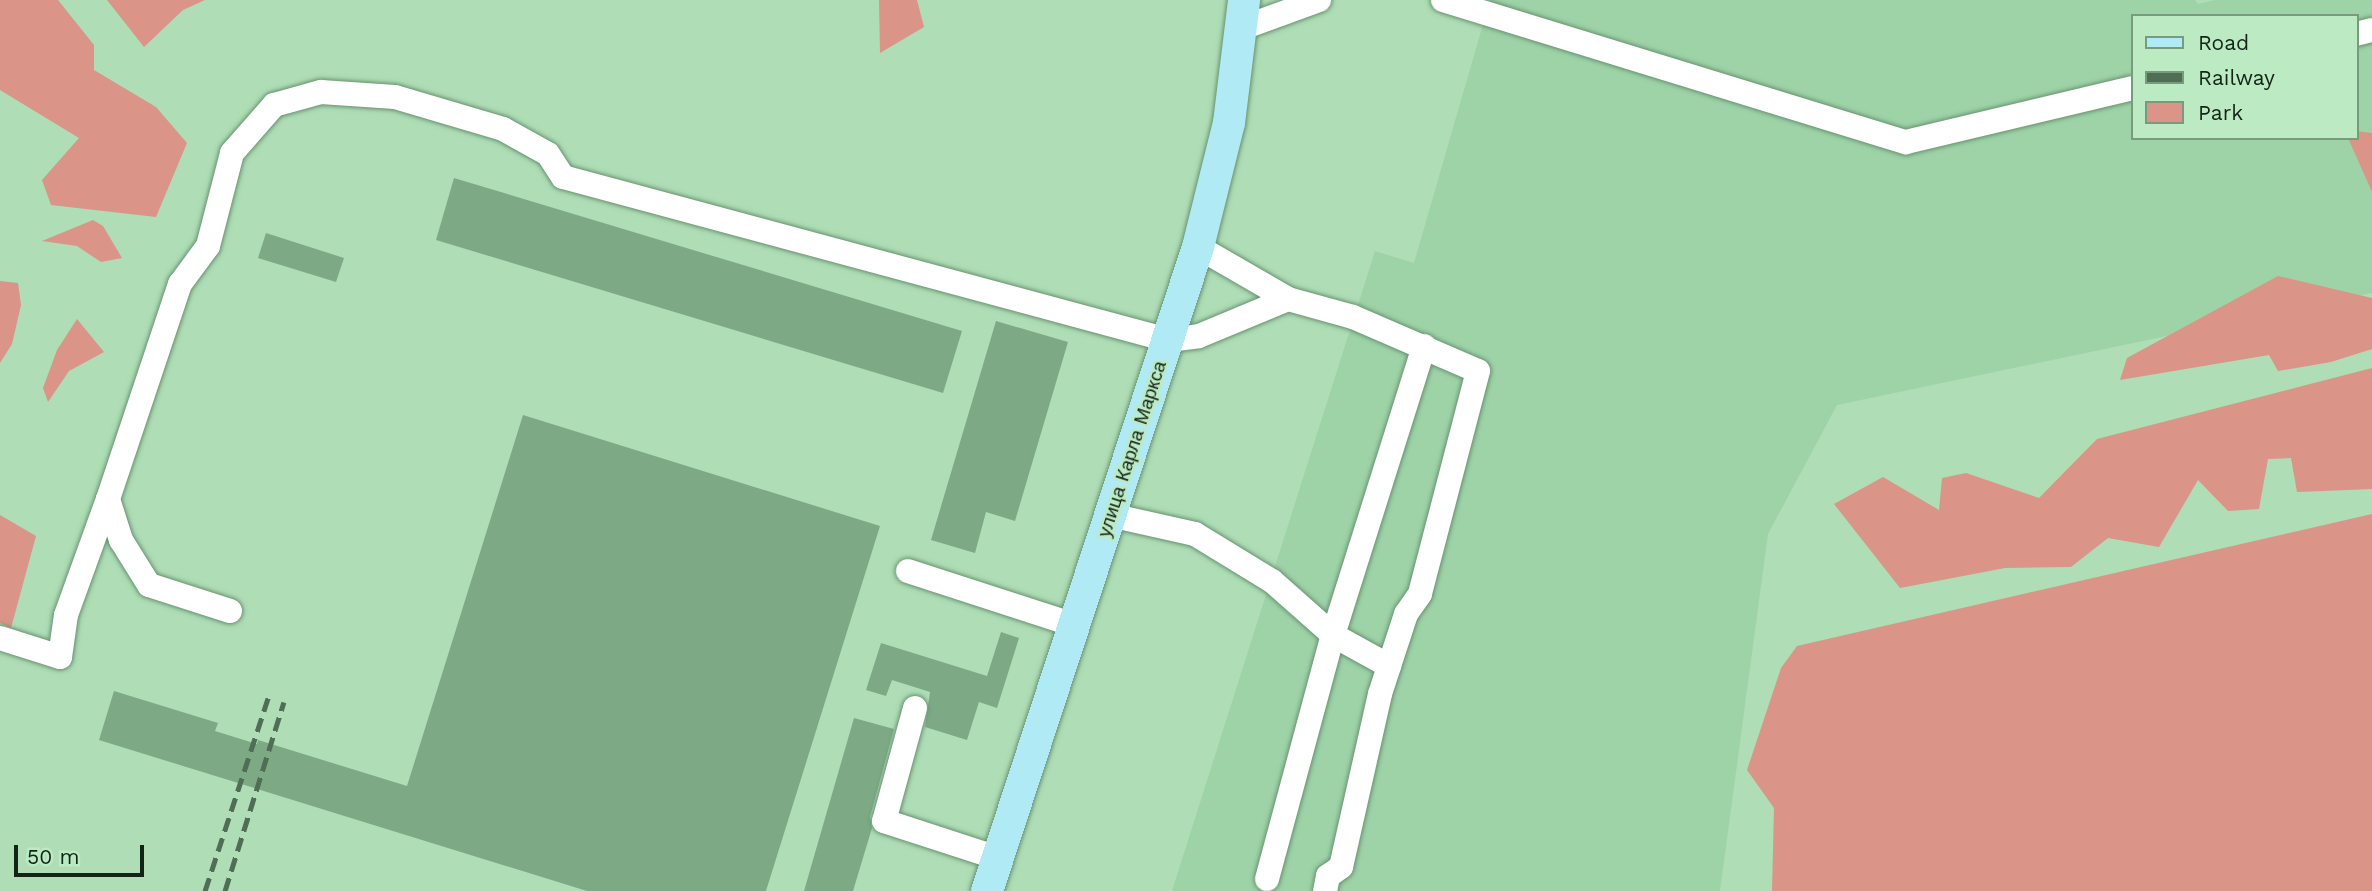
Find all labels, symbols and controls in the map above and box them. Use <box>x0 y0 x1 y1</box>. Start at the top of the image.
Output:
legend <box>2130 14 2358 140</box>
text: Road <box>2198 30 2249 55</box>
text: Railway <box>2198 65 2275 90</box>
text: Park <box>2198 100 2243 125</box>
street label: улица Карла Маркса <box>1093 358 1171 540</box>
scale bar <box>18 832 147 876</box>
text: 50 m <box>27 844 79 869</box>

